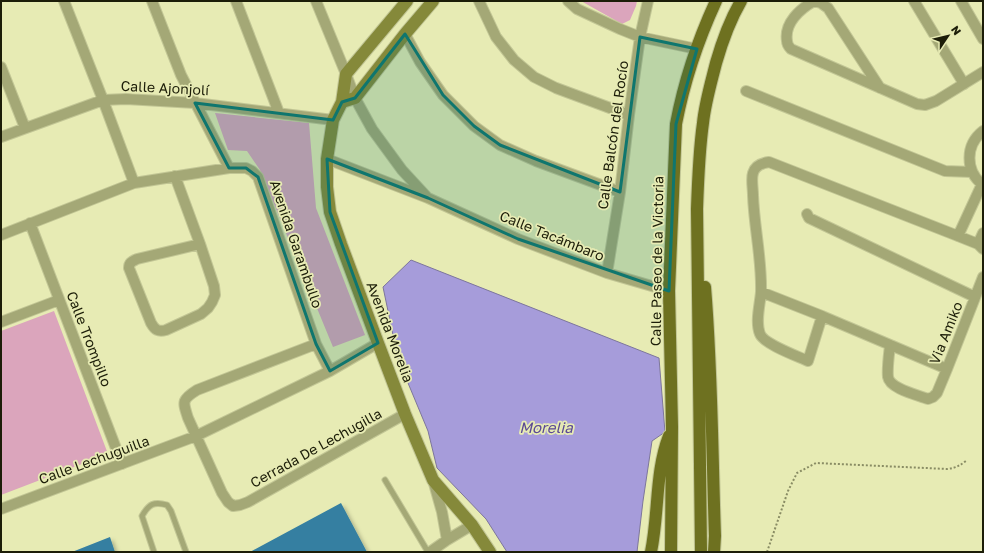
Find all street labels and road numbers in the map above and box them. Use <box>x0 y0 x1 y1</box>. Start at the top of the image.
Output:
street label: Calle Balcón del Rocío <box>594 60 631 210</box>
street label: Calle Ajonjolí <box>120 77 211 98</box>
street label: Calle Paseo de la Victoria <box>647 176 666 346</box>
street label: Avenida Garambullo <box>267 178 326 310</box>
street label: Calle Tacámbaro <box>497 207 607 264</box>
street label: Avenida Morelia <box>363 279 418 385</box>
street label: Calle Trompillo <box>63 289 115 389</box>
street label: Via Amiko <box>925 299 966 367</box>
street label: Cerrada De Lechugilla <box>247 404 384 491</box>
street label: Calle Lechuguilla <box>36 432 151 487</box>

